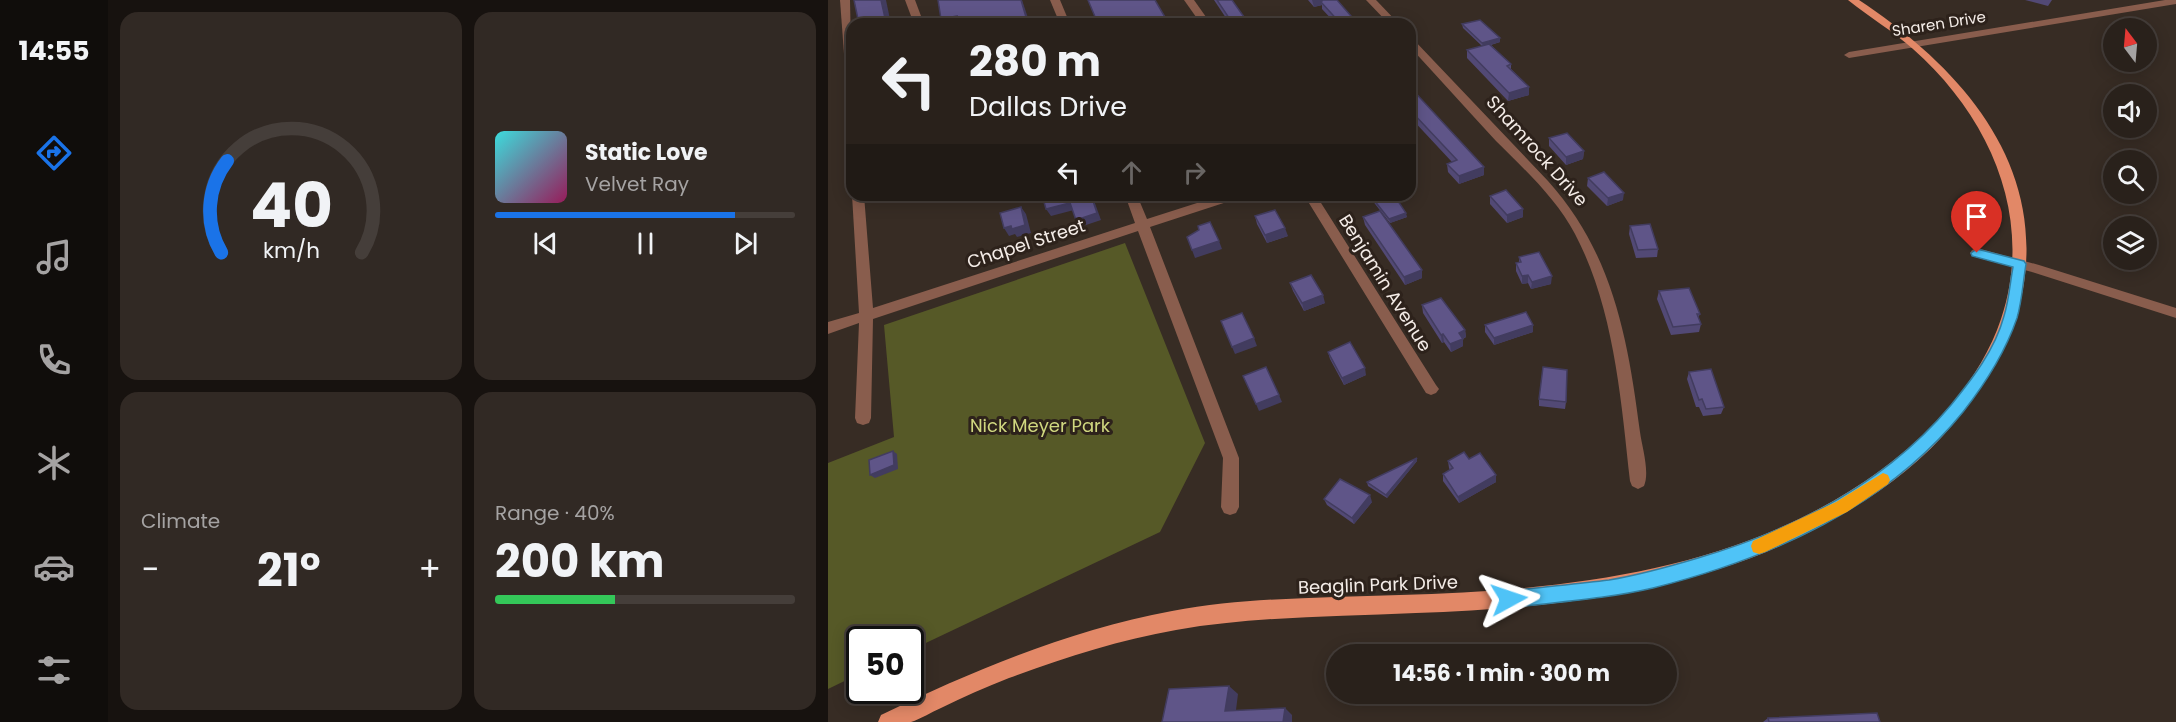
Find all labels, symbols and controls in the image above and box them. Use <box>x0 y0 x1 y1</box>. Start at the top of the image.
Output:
street label: Sharen Drive <box>1891 6 1987 41</box>
north arrow <box>2103 18 2157 72</box>
map controls <box>2103 18 2157 270</box>
text: 14:55 <box>18 32 90 69</box>
text: 280 m <box>969 32 1101 91</box>
icon: left <box>870 42 948 120</box>
button: sound <box>2103 84 2157 138</box>
text: Dallas Drive <box>969 88 1127 125</box>
street label: Shamrock Drive <box>1481 90 1594 211</box>
icon: directions <box>33 132 75 174</box>
text: Static Love <box>585 137 708 168</box>
button: search <box>2103 150 2157 204</box>
icon: left <box>1052 156 1085 189</box>
icon: ahead <box>1115 156 1148 189</box>
icon: right <box>1178 156 1211 189</box>
text: 40 <box>250 161 332 249</box>
text: Velvet Ray <box>585 170 689 198</box>
pin <box>1951 191 2002 253</box>
icon: arrive <box>1960 200 1993 233</box>
street label: Benjamin Avenue <box>1333 209 1438 356</box>
street label: Chapel Street <box>964 213 1088 274</box>
button: layers <box>2103 216 2157 270</box>
icon: previous <box>529 227 562 260</box>
icon: pause <box>629 227 662 260</box>
icon: next <box>729 227 762 260</box>
text: km/h <box>262 235 320 266</box>
icon: music <box>33 236 75 278</box>
icon: phone <box>33 339 75 381</box>
park label: Nick Meyer Park <box>970 413 1111 438</box>
icon: climate <box>33 442 75 484</box>
text: Range · 40% <box>495 499 615 527</box>
text: Climate <box>141 507 220 535</box>
text: 200 km <box>495 530 664 593</box>
text: 21° <box>257 539 321 602</box>
icon: car <box>33 546 75 588</box>
text: − <box>141 546 159 593</box>
text: + <box>418 546 441 593</box>
position arrow <box>1477 567 1541 631</box>
street label: Beaglin Park Drive <box>1297 569 1458 600</box>
speed limit sign: 50 <box>846 626 924 704</box>
icon: filters <box>33 649 75 691</box>
text: 14:56 · 1 min · 300 m <box>1393 658 1610 689</box>

